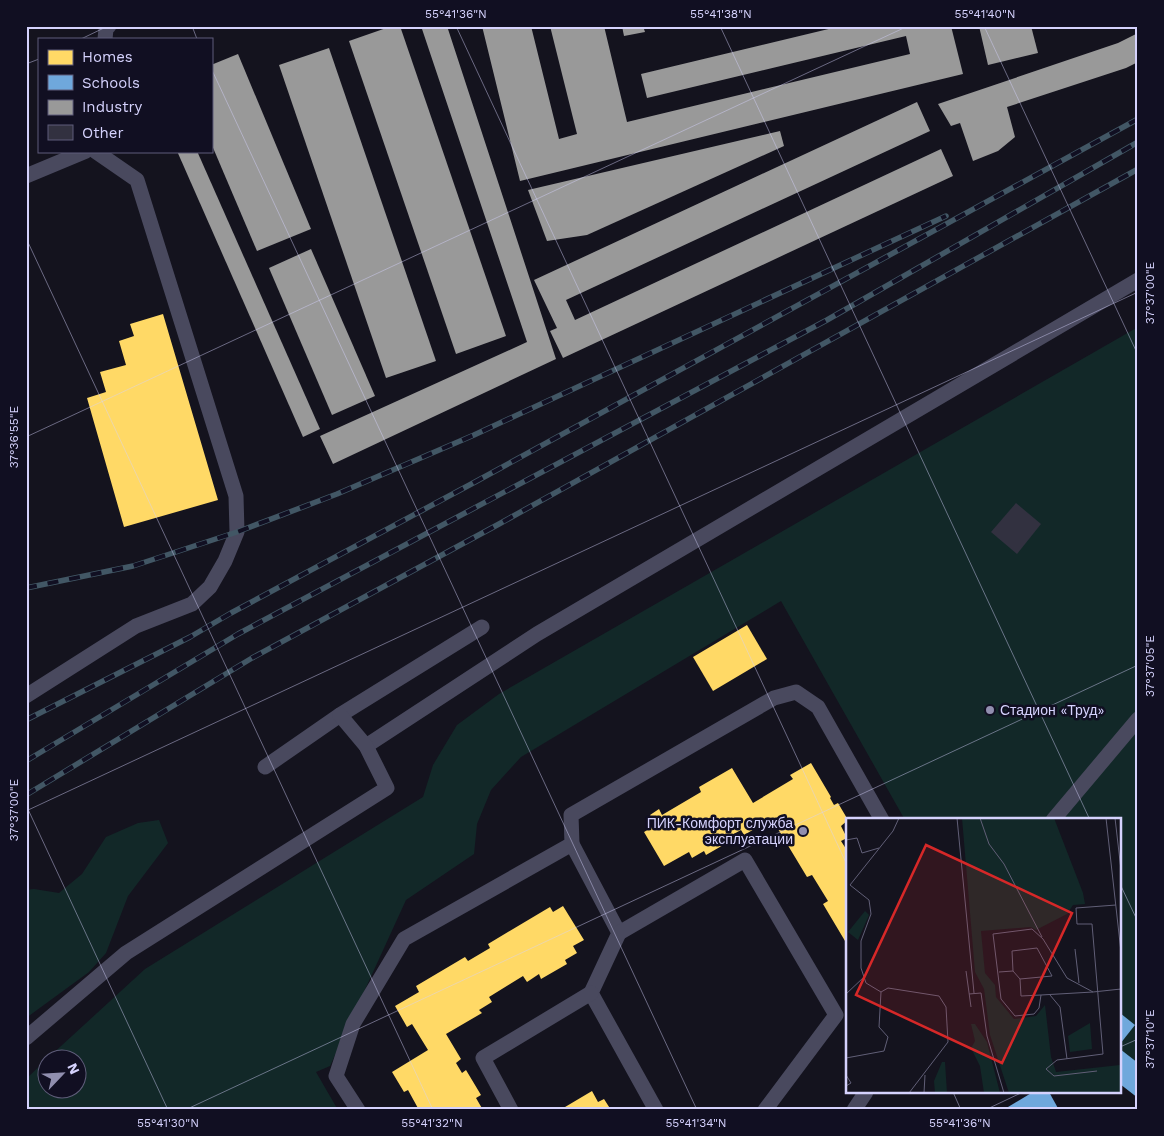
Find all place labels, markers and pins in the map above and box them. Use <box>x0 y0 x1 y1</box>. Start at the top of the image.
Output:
place label: Стадион «Труд» <box>1000 702 1104 718</box>
marker: Стадион «Труд» <box>984 704 996 716</box>
place label: ПИК-Комфорт служба эксплуатации <box>647 815 793 847</box>
marker: ПИК-Комфорт служба эксплуатации <box>797 825 809 837</box>

